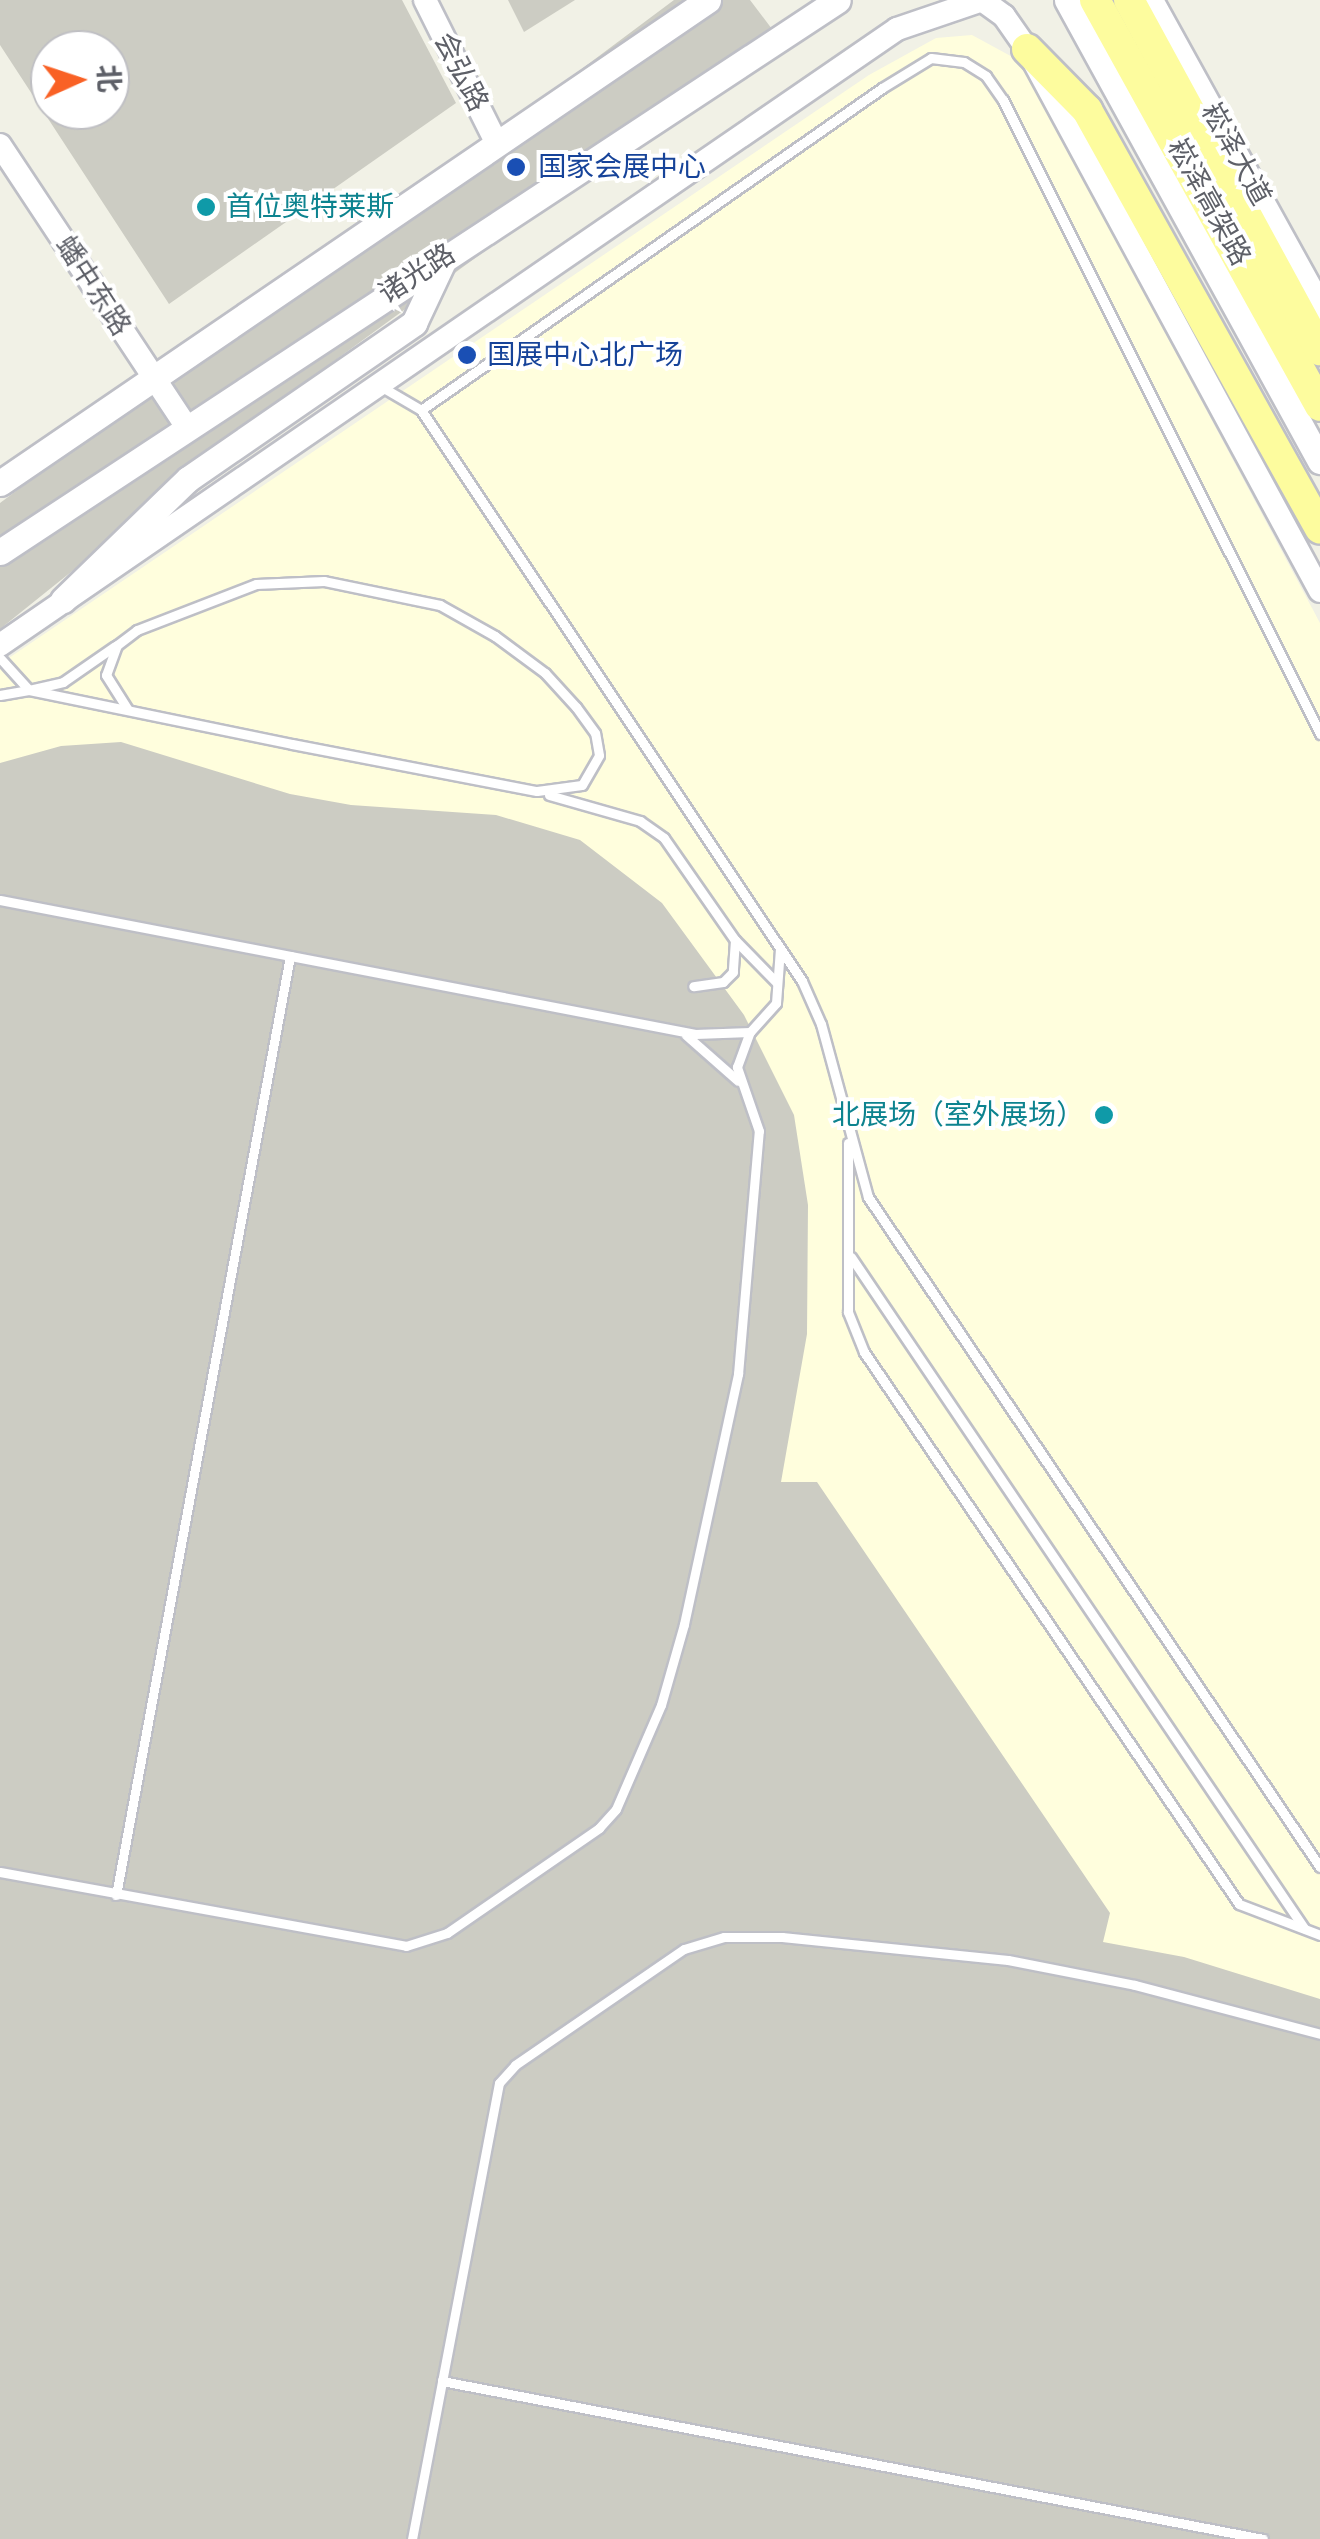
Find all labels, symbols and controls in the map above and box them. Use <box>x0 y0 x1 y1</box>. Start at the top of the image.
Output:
street label: 会弘路 <box>427 27 495 117</box>
north arrow <box>30 30 130 130</box>
text: 北 <box>92 64 125 93</box>
street label: 崧泽大道 <box>1194 97 1278 211</box>
street label: 崧泽高架路 <box>1160 133 1258 271</box>
place label: 国家会展中心 <box>538 150 706 184</box>
marker: 国家会展中心 <box>503 154 529 180</box>
place label: 首位奥特莱斯 <box>226 190 394 224</box>
marker: 首位奥特莱斯 <box>195 196 217 218</box>
street label: 蟠中东路 <box>48 230 138 342</box>
street label: 诸光路 <box>373 237 461 311</box>
place label: 国展中心北广场 <box>487 338 683 372</box>
marker: 国展中心北广场 <box>456 344 478 366</box>
place label: 北展场（室外展场） <box>832 1098 1084 1132</box>
marker: 北展场（室外展场） <box>1093 1104 1115 1126</box>

